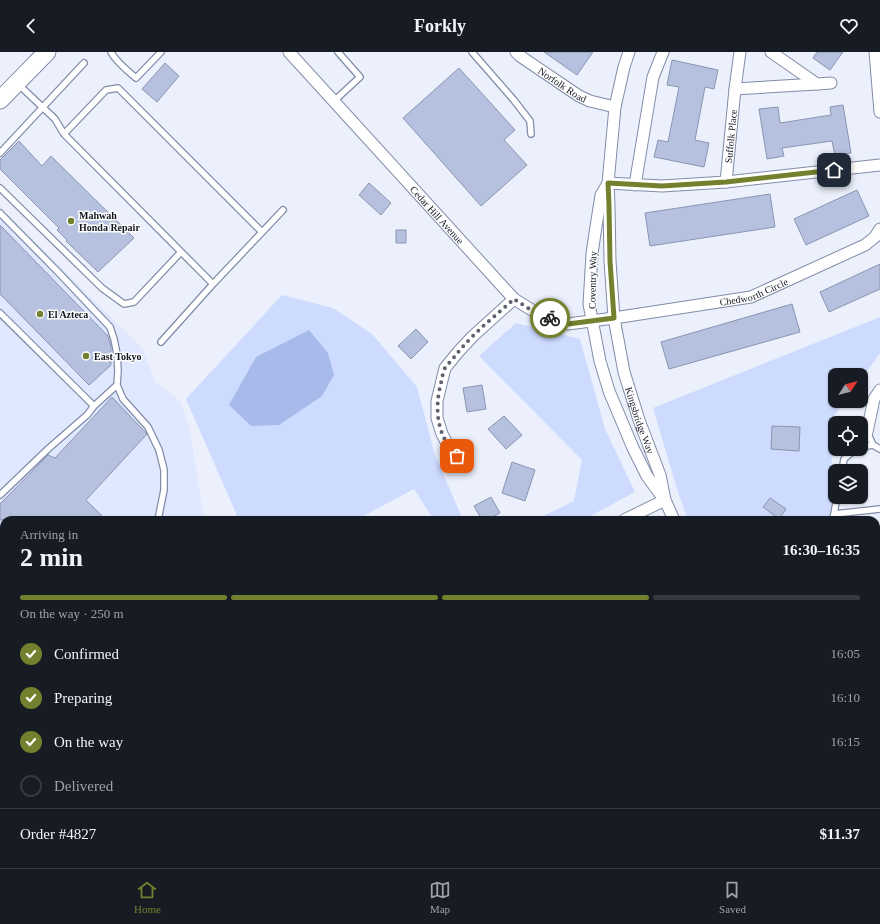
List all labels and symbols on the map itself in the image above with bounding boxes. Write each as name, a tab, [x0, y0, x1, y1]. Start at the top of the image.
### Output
street label: Norfolk Road	[536, 65, 588, 105]
street label: Suffolk Place	[723, 108, 739, 164]
pin	[817, 153, 851, 187]
street label: Cedar Hill Avenue	[408, 184, 466, 247]
place label: Mahwah Honda Repair	[79, 210, 140, 233]
marker: Mahwah Honda Repair	[66, 216, 76, 226]
street label: Coventry Way	[586, 251, 599, 309]
street label: Chedworth Circle	[719, 276, 790, 308]
courier	[530, 298, 570, 338]
marker: El Azteca	[35, 309, 45, 319]
place label: El Azteca	[48, 309, 88, 320]
marker: East Tokyo	[81, 351, 91, 361]
place label: East Tokyo	[94, 351, 142, 362]
north arrow	[828, 368, 868, 408]
street label: Kingsbridge Way	[623, 386, 656, 455]
pin	[440, 439, 474, 473]

